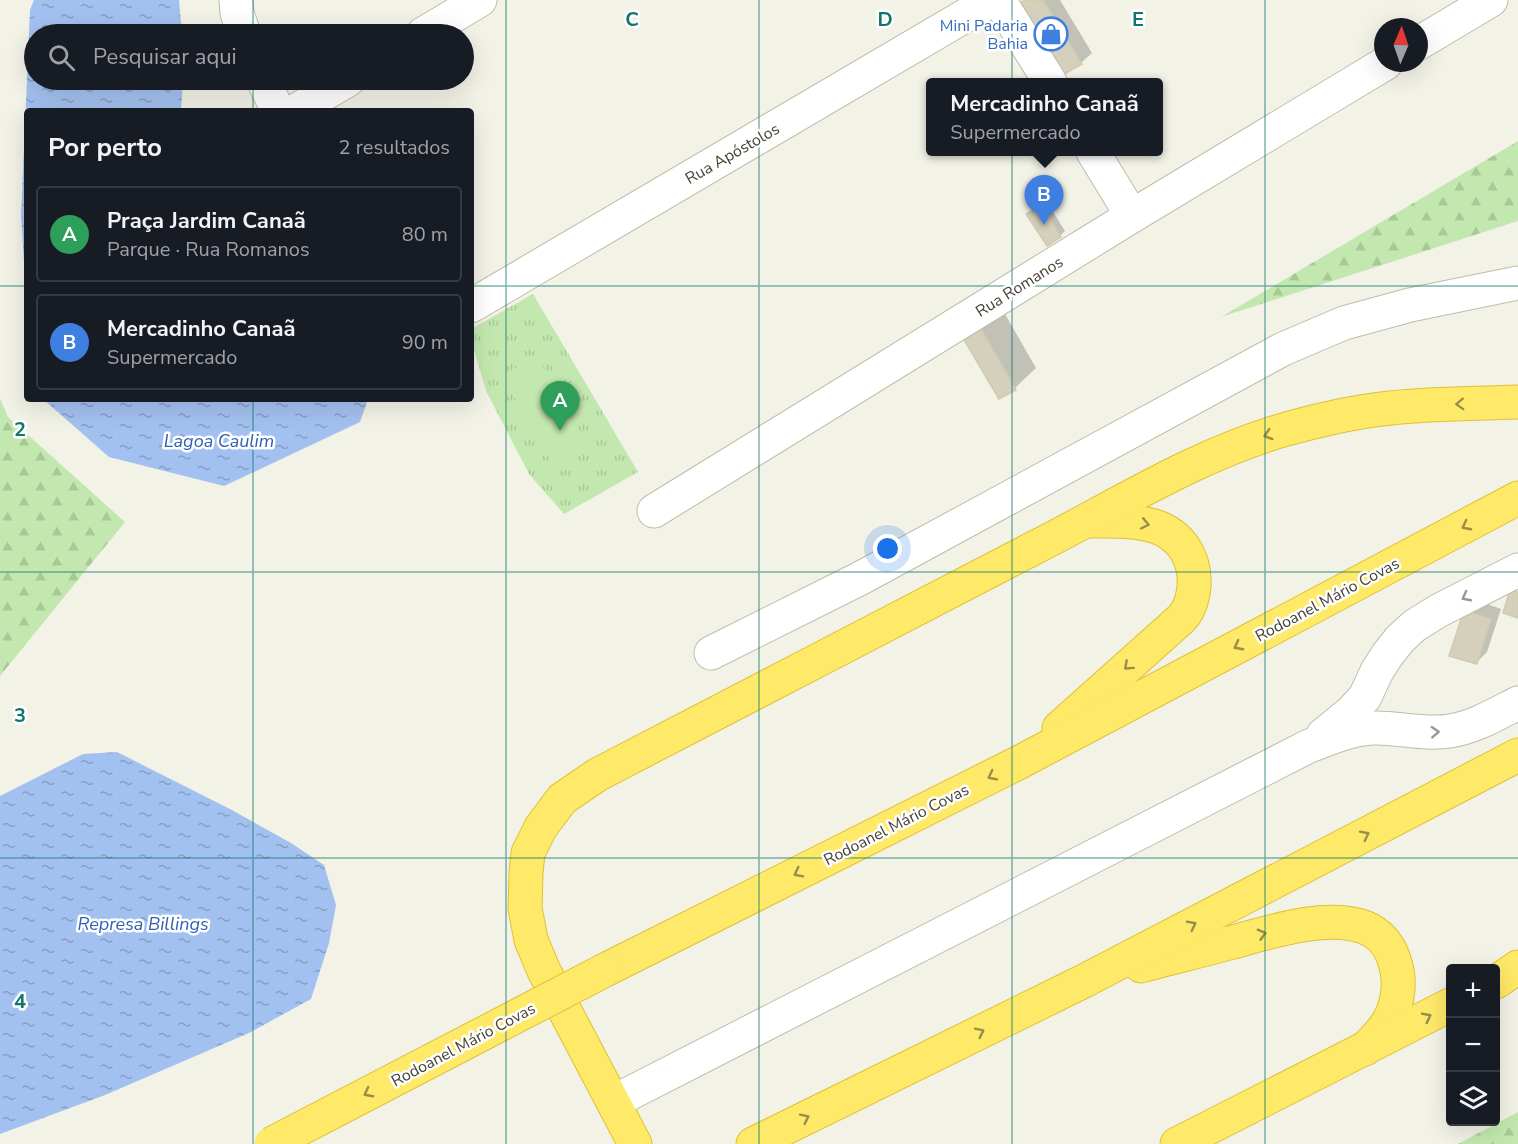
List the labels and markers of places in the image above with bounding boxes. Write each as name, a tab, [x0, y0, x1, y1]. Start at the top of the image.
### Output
place label: Mini Padaria Bahia	[940, 15, 1028, 55]
shop icon: Mini Padaria Bahia	[1033, 16, 1069, 52]
pin: B	[1024, 176, 1064, 225]
pin: A	[540, 382, 580, 431]

